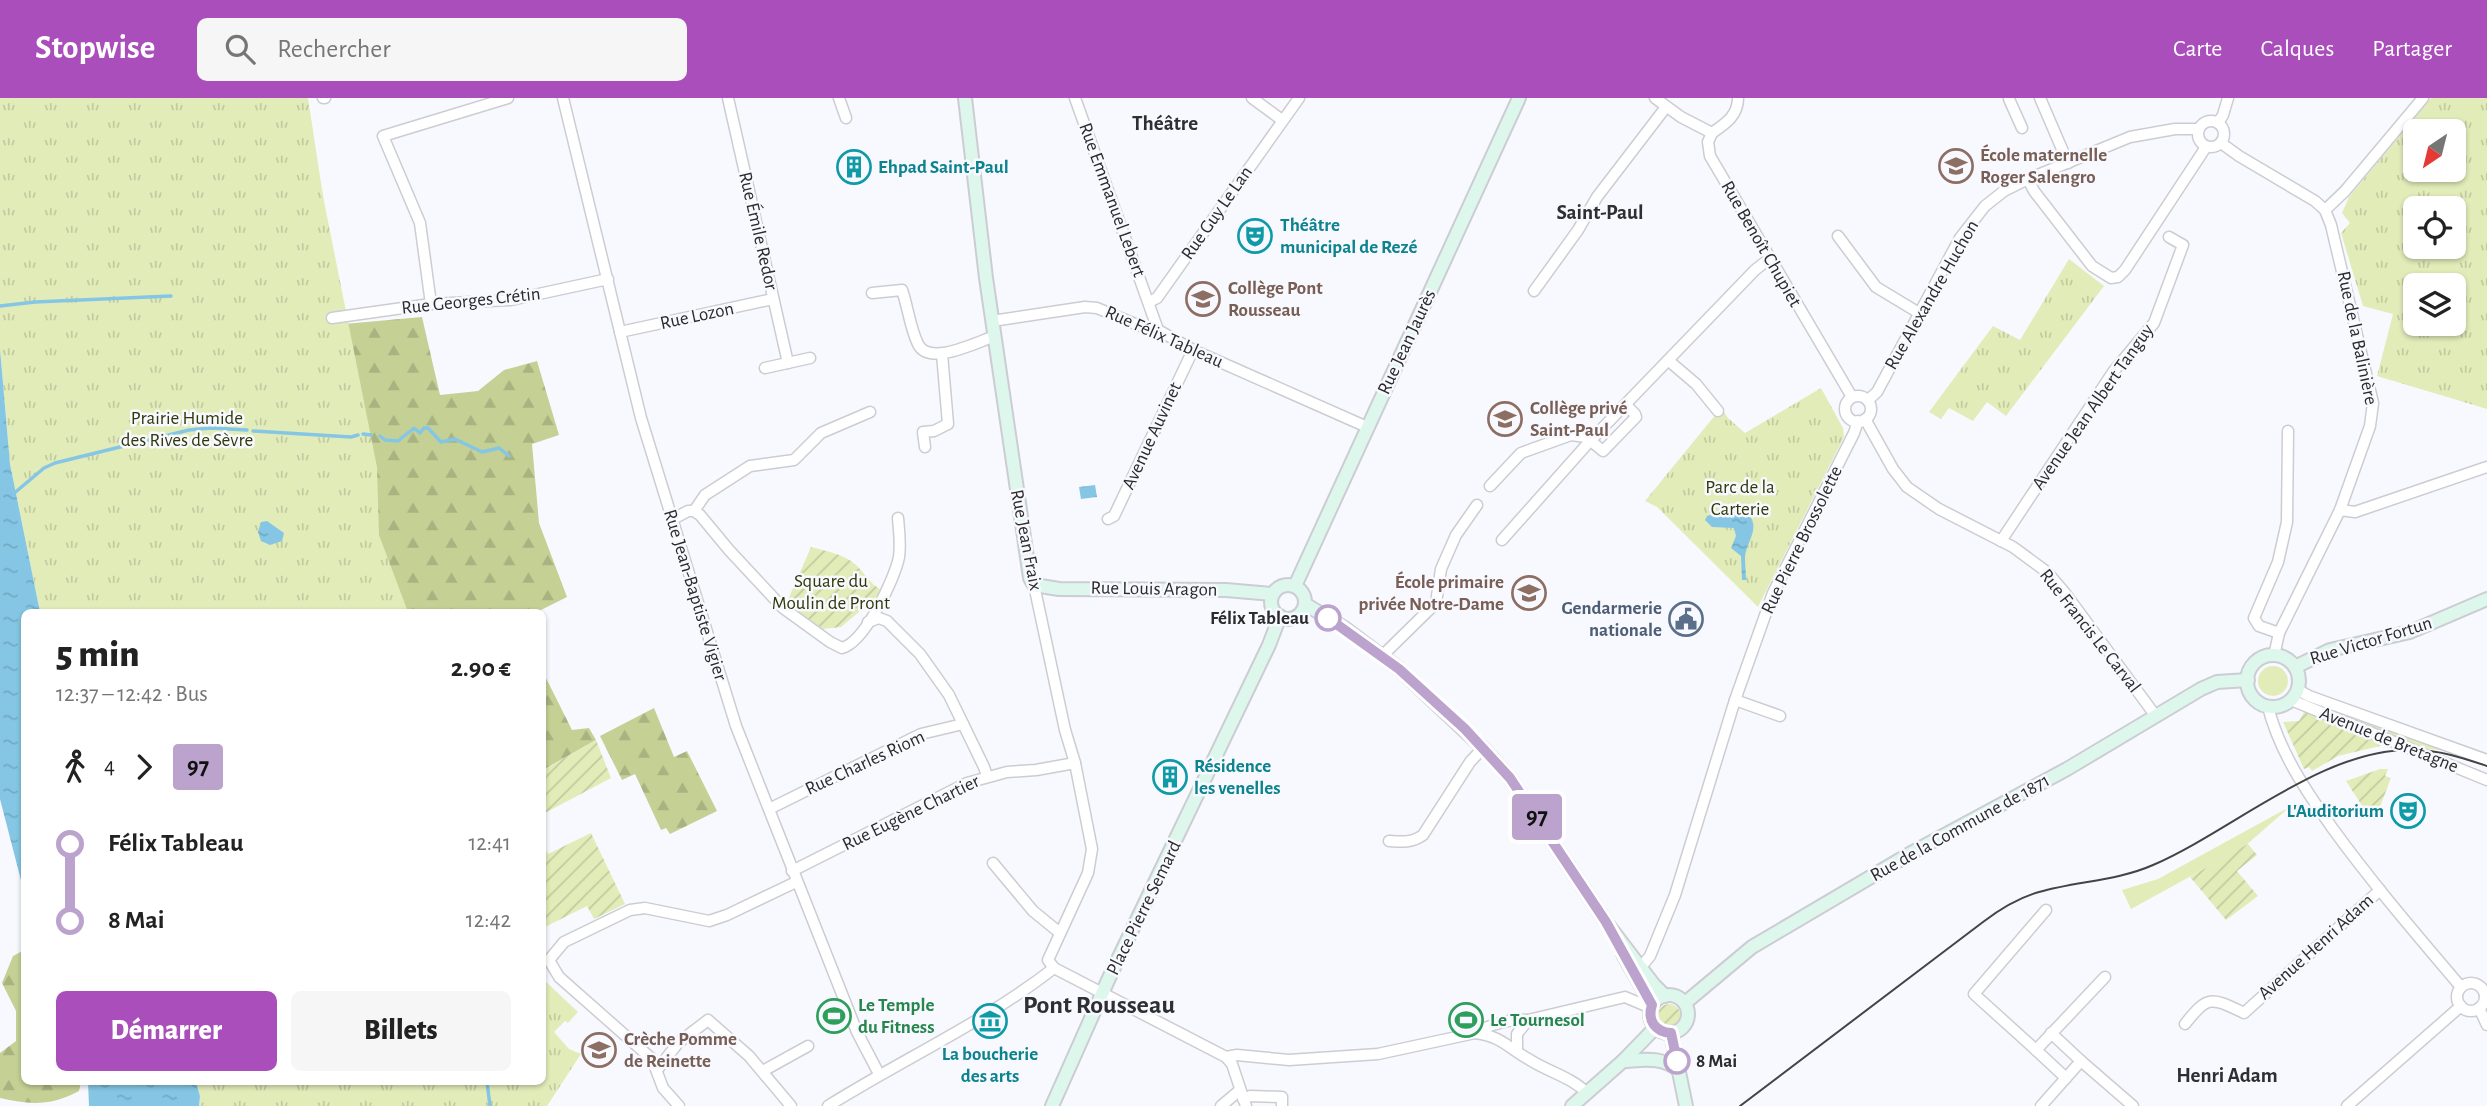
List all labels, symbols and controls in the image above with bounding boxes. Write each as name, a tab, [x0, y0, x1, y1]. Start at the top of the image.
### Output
search box	[197, 18, 687, 81]
icon: search	[221, 30, 259, 68]
text: Stopwise	[35, 32, 155, 65]
text: Rechercher	[277, 36, 391, 62]
text: Carte	[2173, 37, 2222, 61]
text: Calques	[2260, 37, 2334, 61]
text: Partager	[2372, 37, 2452, 61]
district label: Théâtre	[1132, 113, 1198, 134]
north arrow	[2403, 119, 2466, 182]
map controls	[2403, 119, 2466, 336]
street label: Rue Emmanuel Lebert	[1075, 120, 1149, 280]
place label: École maternelle Roger Salengro	[1980, 144, 2107, 187]
school or university icon: École maternelle Roger Salengro	[1937, 147, 1975, 185]
building icon: Ehpad Saint-Paul	[835, 148, 873, 186]
place label: Ehpad Saint-Paul	[878, 158, 1009, 177]
street label: Rue Guy Le Lan	[1178, 163, 1256, 263]
street label: Rue Émile Redor	[735, 170, 783, 292]
street label: Rue Benoît Chupiet	[1717, 178, 1805, 310]
button: locate	[2403, 196, 2466, 259]
district label: Saint-Paul	[1556, 202, 1644, 223]
place label: Théâtre municipal de Rezé	[1280, 216, 1417, 257]
theatre icon: Théâtre municipal de Rezé	[1236, 217, 1274, 255]
street label: Rue Alexandre Huchon	[1882, 217, 1982, 373]
street label: Rue de la Balinière	[2334, 269, 2380, 407]
button: layers	[2403, 273, 2466, 336]
place label: Collège Pont Rousseau	[1228, 279, 1323, 320]
school or university icon: Collège Pont Rousseau	[1184, 280, 1222, 318]
street label: Rue Georges Crétin	[400, 284, 542, 318]
street label: Rue Jean Jaurès	[1374, 287, 1440, 397]
street label: Rue Lozon	[658, 299, 736, 333]
street label: Rue Félix Tableau	[1102, 302, 1226, 372]
street label: Avenue Jean Albert Tanguy	[2029, 321, 2157, 493]
street label: Avenue Auvinet	[1119, 379, 1185, 493]
place label: Collège privé Saint-Paul	[1530, 399, 1627, 440]
school or university icon: Collège privé Saint-Paul	[1486, 400, 1524, 438]
park label: Prairie Humide des Rives de Sèvre	[121, 409, 253, 450]
street label: Rue Pierre Brossolette	[1758, 463, 1846, 617]
park label: Parc de la Carterie	[1705, 478, 1775, 519]
street label: Rue Jean Fraix	[1007, 488, 1045, 592]
street label: Rue Jean-Baptiste Vigier	[660, 507, 730, 683]
street label: Rue Francis Le Carval	[2036, 566, 2144, 696]
place label: École primaire privée Notre-Dame	[1359, 571, 1504, 614]
park label: Square du Moulin de Pront	[772, 572, 890, 613]
school or university icon: École primaire privée Notre-Dame	[1510, 574, 1548, 612]
street label: Rue Louis Aragon	[1090, 578, 1218, 600]
place label: Gendarmerie nationale	[1561, 599, 1662, 640]
public building icon: Gendarmerie nationale	[1667, 600, 1705, 638]
marker: Félix Tableau	[1315, 605, 1341, 631]
place label: Félix Tableau	[1210, 609, 1309, 628]
street label: Rue Victor Fortun	[2308, 613, 2434, 669]
text: 5 min	[56, 636, 140, 674]
text: 2.90 €	[451, 655, 511, 681]
text: 12:37 – 12:42 · Bus	[56, 683, 208, 706]
street label: Avenue de Bretagne	[2317, 704, 2461, 776]
street label: Rue Charles Riom	[802, 727, 928, 799]
icon: walk	[56, 748, 94, 786]
icon: forward	[125, 748, 163, 786]
text: 4	[104, 755, 115, 778]
text: 97	[187, 755, 209, 779]
place label: Résidence les venelles	[1194, 757, 1281, 798]
building icon: Résidence les venelles	[1151, 758, 1189, 796]
street label: Rue de la Commune de 1871	[1867, 771, 2053, 885]
street label: Rue Eugène Chartier	[839, 772, 983, 854]
theatre icon: L'Auditorium	[2389, 792, 2427, 830]
line badge: 97	[1506, 794, 1568, 840]
place label: L'Auditorium	[2286, 802, 2384, 821]
text: 97	[1526, 805, 1548, 829]
text: Félix Tableau	[108, 830, 244, 856]
text: 12:41	[468, 832, 511, 855]
street label: Place Pierre Semard	[1103, 838, 1185, 978]
street label: Avenue Henri Adam	[2255, 891, 2377, 1003]
text: 8 Mai	[108, 907, 165, 933]
text: 12:42	[466, 909, 511, 932]
button: Démarrer	[56, 991, 277, 1071]
button: Billets	[291, 991, 511, 1071]
district label: Pont Rousseau	[1023, 992, 1175, 1018]
place label: Le Temple du Fitness	[858, 996, 934, 1037]
sports icon: Le Temple du Fitness	[815, 997, 853, 1035]
sports icon: Le Tournesol	[1447, 1001, 1485, 1039]
museum icon: La boucherie des arts	[971, 1002, 1009, 1040]
place label: Le Tournesol	[1490, 1011, 1585, 1030]
place label: Crèche Pomme de Reinette	[624, 1030, 737, 1071]
school or university icon: Crèche Pomme de Reinette	[580, 1031, 618, 1069]
place label: La boucherie des arts	[942, 1045, 1038, 1086]
marker: 8 Mai	[1664, 1048, 1690, 1074]
place label: 8 Mai	[1696, 1052, 1737, 1071]
district label: Henri Adam	[2176, 1065, 2278, 1086]

